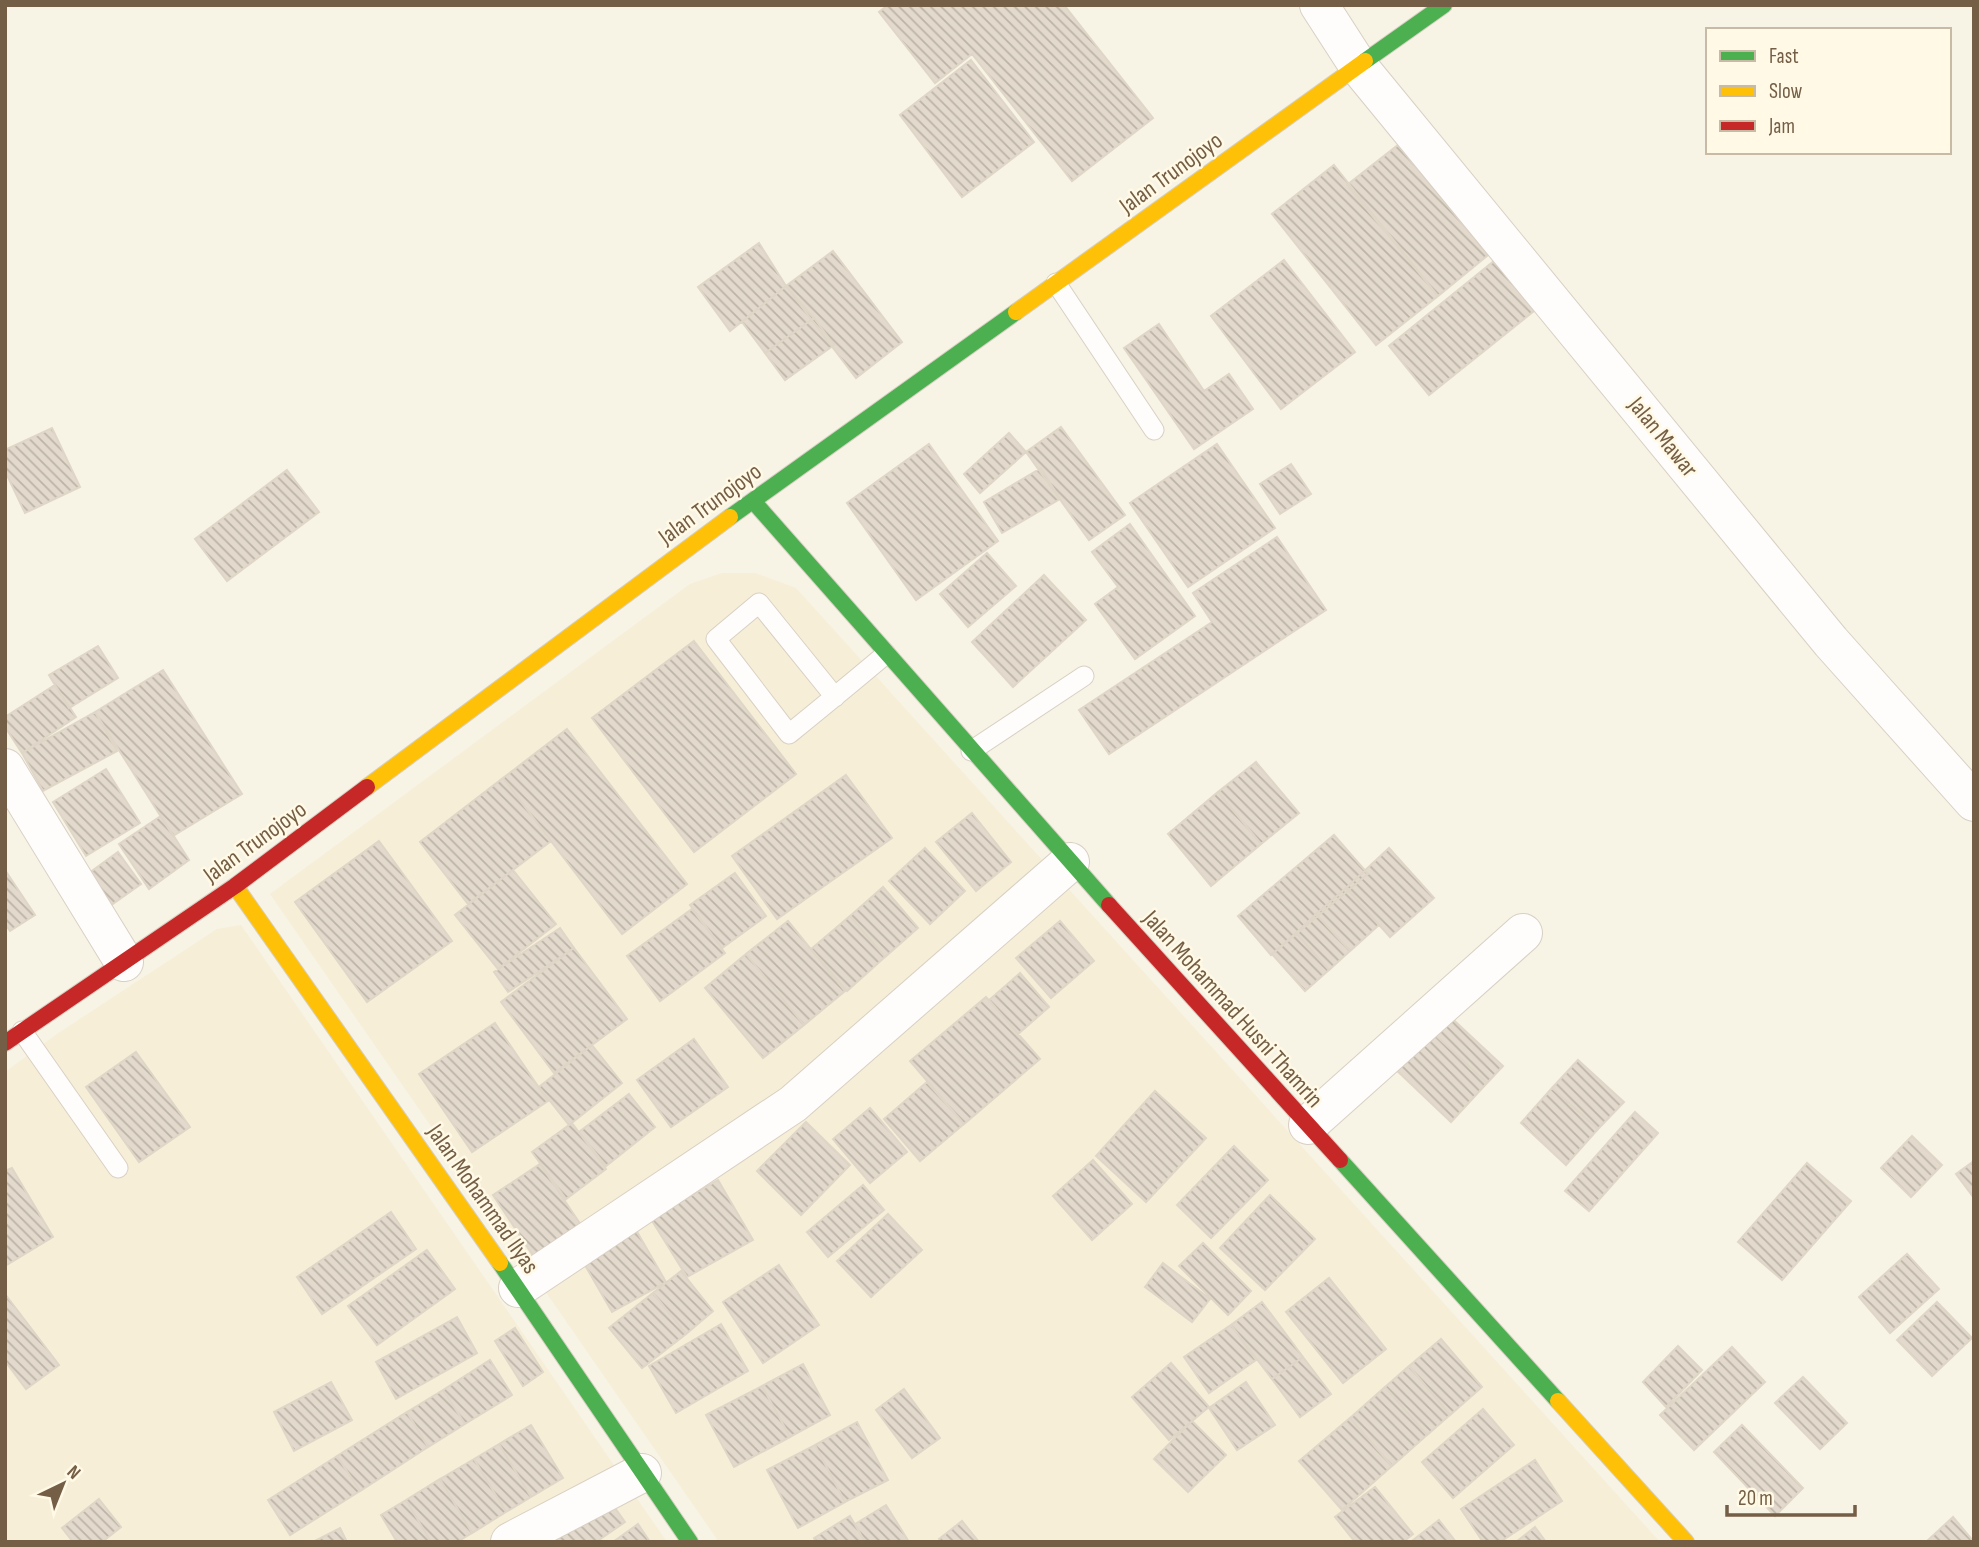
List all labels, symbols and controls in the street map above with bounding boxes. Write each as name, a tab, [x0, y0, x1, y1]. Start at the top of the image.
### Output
legend	[1706, 28, 1951, 154]
text: Fast	[1769, 44, 1799, 69]
text: Slow	[1769, 79, 1803, 104]
text: Jam	[1768, 114, 1795, 139]
street label: Jalan Trunojoyo	[1113, 126, 1228, 221]
street label: Jalan Mawar	[1621, 390, 1704, 483]
street label: Jalan Trunojoyo	[652, 457, 767, 552]
street label: Jalan Trunojoyo	[197, 795, 312, 890]
street label: Jalan Mohammad Husni Thamrin	[1136, 904, 1329, 1113]
street label: Jalan Mohammad Ilyas	[420, 1118, 545, 1279]
north arrow	[28, 1449, 98, 1519]
text: N	[62, 1461, 85, 1485]
scale bar	[1727, 1474, 1855, 1518]
text: 20 m	[1738, 1486, 1773, 1511]

